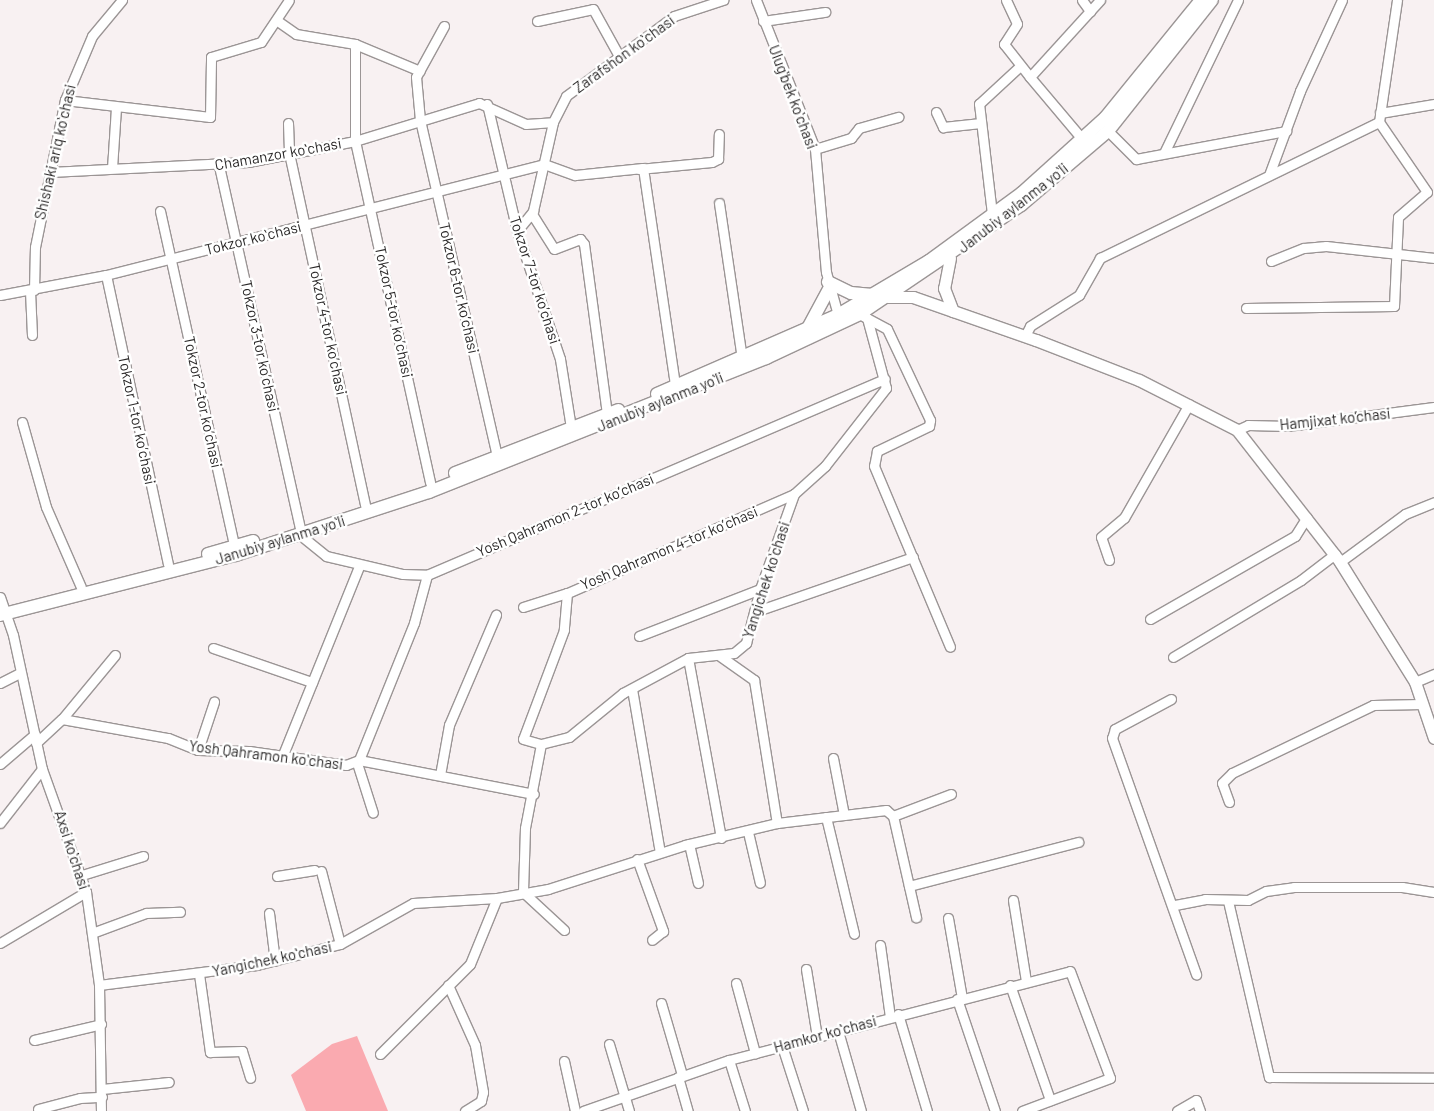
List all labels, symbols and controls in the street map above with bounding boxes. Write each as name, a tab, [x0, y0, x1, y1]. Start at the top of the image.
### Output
street label: Zarafshon koʻchasi	[570, 11, 678, 97]
street label: Ulugʻbek koʻchasi	[765, 42, 821, 152]
street label: Shishaki ariq koʻchasi	[31, 83, 79, 221]
street label: Chamanzor koʻchasi	[213, 134, 343, 174]
street label: Janubiy aylanma yoʻli	[954, 159, 1072, 257]
street label: Tokzor 7-tor koʼchasi	[506, 214, 564, 346]
street label: Tokzor koʻchasi	[203, 217, 303, 259]
street label: Tokzor 6-tor koʼchasi	[435, 221, 483, 355]
street label: Tokzor 5-tor koʼchasi	[371, 245, 417, 379]
street label: Tokzor 4-tor koʼchasi	[305, 261, 351, 397]
street label: Tokzor 3-tor koʼchasi	[237, 279, 283, 413]
street label: Tokzor 2-tor koʼchasi	[180, 334, 226, 470]
street label: Tokzor 1-tor koʼchasi	[115, 354, 159, 486]
street label: Janubiy aylanma yoʻli	[594, 368, 726, 436]
street label: Hamjixat ko’chasi	[1279, 404, 1391, 434]
street label: Yosh Qahramon 2-tor koʼchasi	[474, 469, 656, 561]
street label: Yosh Qahramon 4-tor koʼchasi	[578, 502, 760, 594]
street label: Janubiy aylanma yoʻli	[213, 512, 347, 568]
street label: Yangichek koʻchasi	[739, 519, 793, 641]
street label: Yosh Qahramon koʻchasi	[188, 737, 344, 773]
street label: Axsi koʻchasi	[51, 808, 93, 892]
street label: Yangichek koʻchasi	[211, 938, 333, 980]
street label: Hamkor koʻchasi	[772, 1012, 878, 1056]

